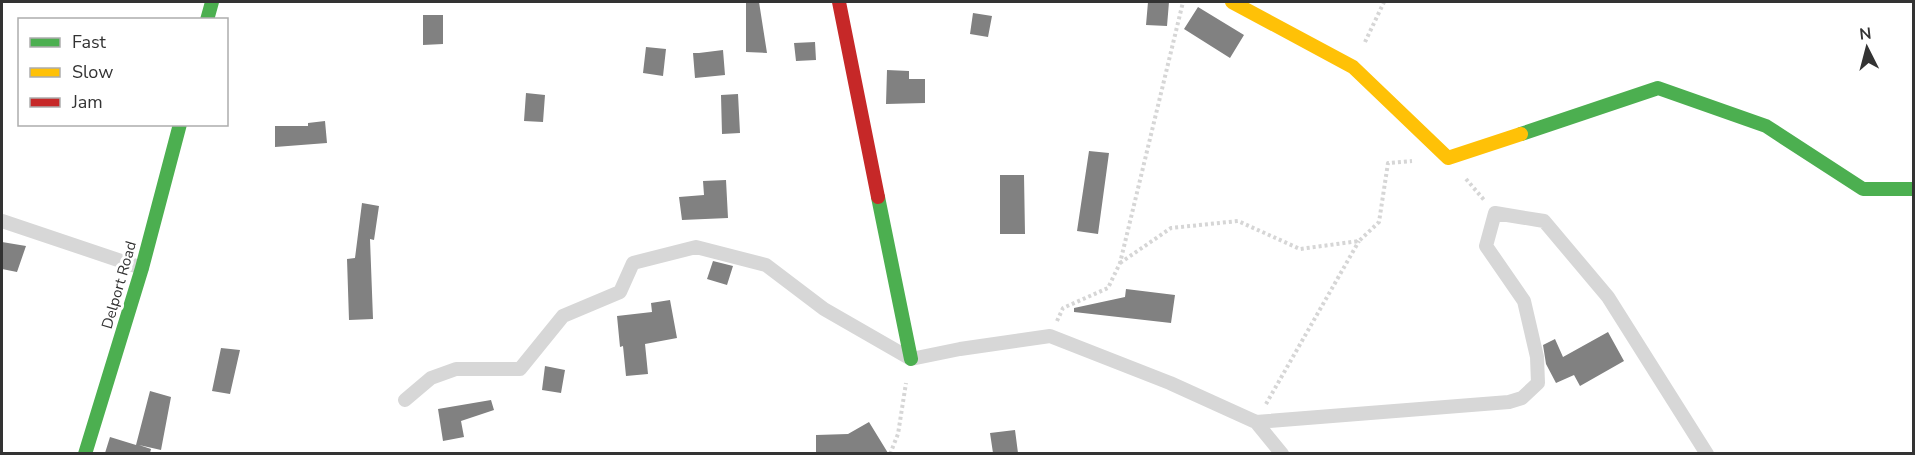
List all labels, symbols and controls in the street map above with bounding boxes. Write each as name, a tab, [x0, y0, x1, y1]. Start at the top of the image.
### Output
legend	[18, 18, 228, 126]
north arrow	[1837, 18, 1897, 78]
text: N	[1858, 23, 1873, 46]
text: Fast	[72, 30, 107, 54]
text: Slow	[72, 60, 113, 84]
text: Jam	[71, 90, 103, 114]
street label: Delport Road	[97, 239, 141, 331]

